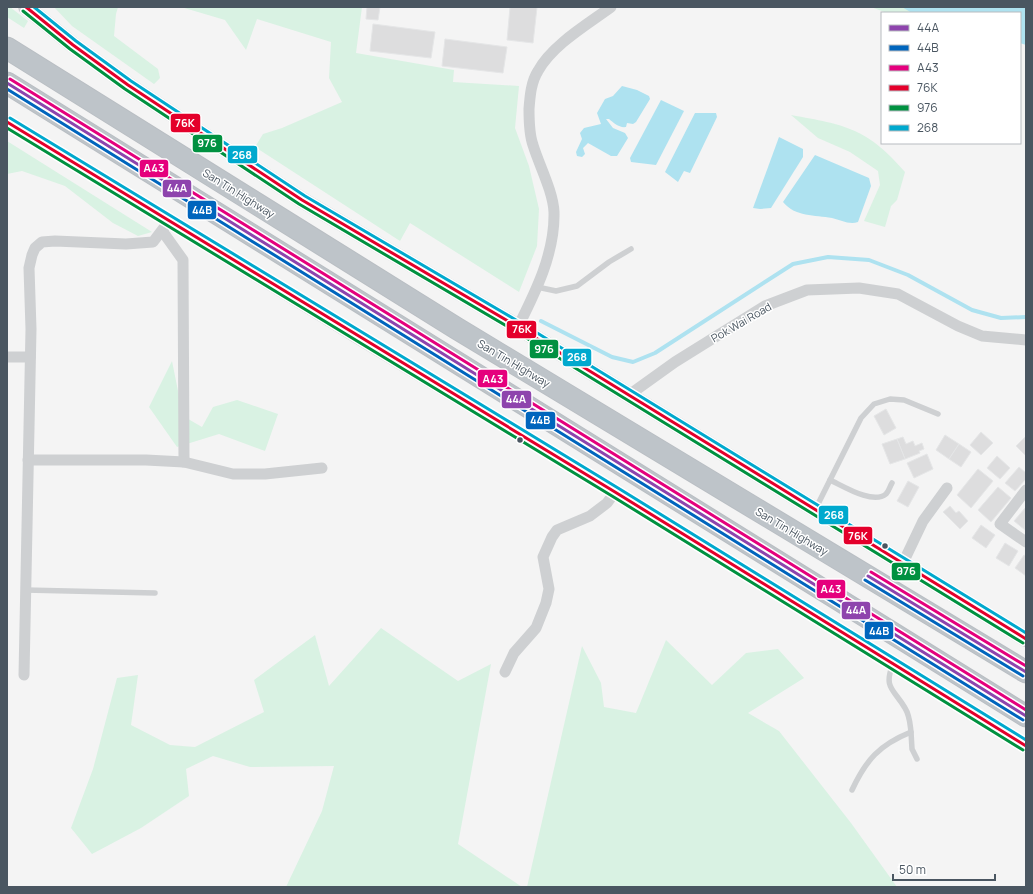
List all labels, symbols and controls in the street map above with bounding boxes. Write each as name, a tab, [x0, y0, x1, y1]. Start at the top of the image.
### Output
legend	[881, 12, 1021, 144]
text: 44A	[917, 19, 939, 36]
text: 44B	[917, 39, 939, 56]
text: A43	[917, 59, 939, 76]
text: 76K	[917, 79, 938, 96]
text: 976	[917, 99, 938, 116]
line badge: 76K	[170, 113, 201, 133]
text: 76K	[175, 115, 196, 130]
text: 268	[917, 119, 938, 136]
line badge: 976	[192, 134, 223, 153]
text: 976	[197, 135, 217, 150]
line badge: 268	[227, 145, 258, 164]
text: 268	[232, 147, 252, 162]
line badge: A43	[139, 159, 169, 178]
text: A43	[144, 160, 164, 175]
street label: San Tin Highway	[200, 165, 278, 221]
line badge: 44A	[162, 179, 192, 198]
text: 44A	[167, 180, 188, 195]
line badge: 44B	[187, 200, 217, 220]
text: 44B	[192, 202, 212, 217]
street label: Pok Wai Road	[708, 299, 774, 345]
line badge: 76K	[506, 320, 537, 339]
text: 76K	[512, 321, 533, 336]
street label: San Tin Highway	[475, 335, 553, 391]
line badge: 976	[529, 339, 559, 359]
text: 976	[534, 341, 554, 356]
line badge: 268	[562, 348, 592, 367]
text: 268	[567, 349, 587, 364]
line badge: A43	[477, 369, 508, 388]
text: A43	[483, 371, 503, 386]
line badge: 44A	[501, 390, 532, 409]
text: 44A	[506, 391, 527, 406]
line badge: 44B	[525, 411, 556, 430]
text: 44B	[530, 412, 550, 427]
unlabelled marker	[515, 435, 525, 445]
street label: San Tin Highway	[753, 503, 831, 559]
line badge: 268	[818, 505, 849, 525]
text: 268	[824, 507, 844, 522]
line badge: 76K	[843, 526, 873, 545]
text: 76K	[848, 528, 869, 543]
unlabelled marker	[880, 541, 890, 551]
line badge: 976	[891, 562, 921, 581]
text: 976	[896, 563, 916, 578]
line badge: A43	[816, 579, 846, 599]
text: A43	[821, 581, 841, 596]
line badge: 44A	[841, 601, 871, 620]
text: 44A	[846, 602, 867, 617]
line badge: 44B	[864, 621, 894, 640]
text: 44B	[869, 623, 889, 638]
scale bar	[893, 856, 995, 882]
text: 50 m	[899, 861, 926, 878]

